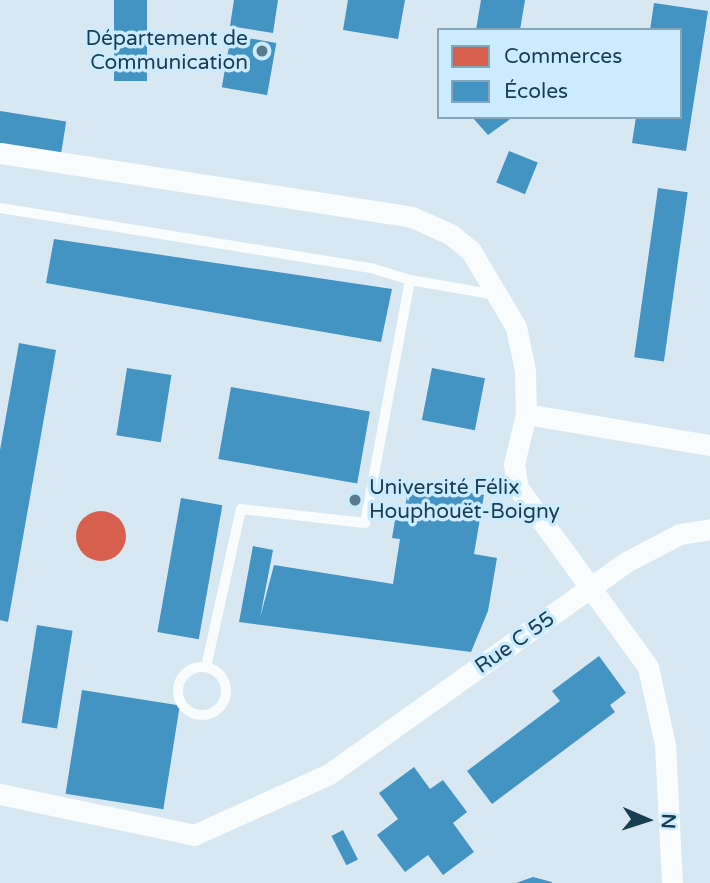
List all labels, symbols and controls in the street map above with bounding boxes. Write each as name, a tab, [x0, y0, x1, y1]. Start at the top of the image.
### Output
place label: Département de Communication	[86, 26, 248, 76]
legend	[437, 28, 682, 119]
marker: Département de Communication	[254, 43, 270, 59]
text: Commerces	[504, 44, 622, 69]
text: Écoles	[504, 79, 568, 104]
place label: Université Félix Houphouët-Boigny	[369, 475, 560, 525]
marker: Université Félix Houphouët-Boigny	[347, 492, 363, 508]
street label: Rue C 55	[470, 606, 560, 680]
north arrow	[612, 785, 682, 855]
text: N	[657, 813, 679, 829]

